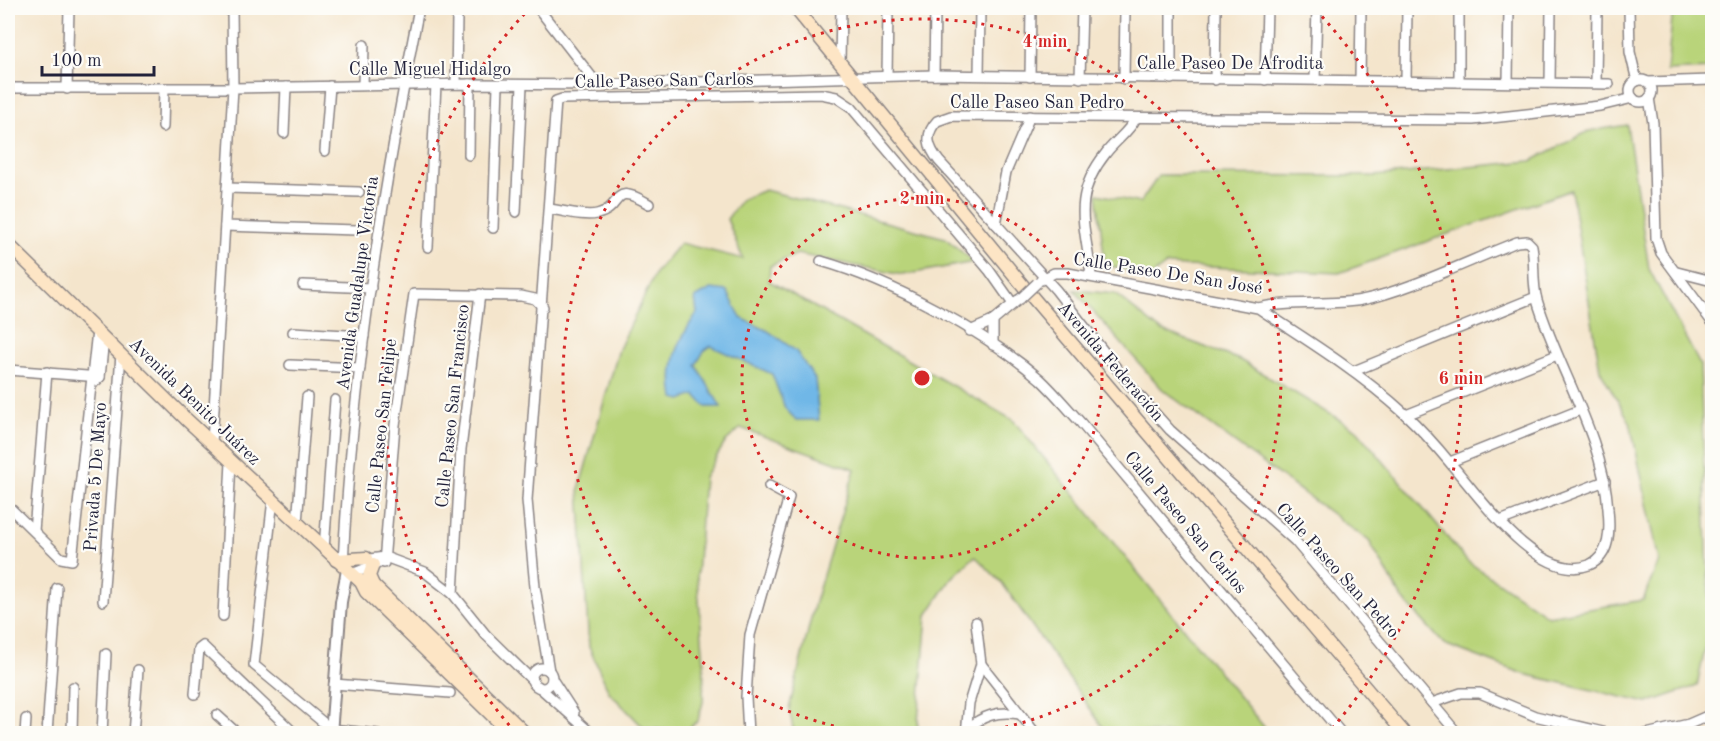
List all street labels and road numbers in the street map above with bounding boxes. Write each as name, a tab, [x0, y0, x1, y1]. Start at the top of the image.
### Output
street label: Calle Paseo De Afrodita	[1136, 55, 1324, 73]
street label: Calle Miguel Hidalgo	[349, 61, 511, 79]
street label: Calle Paseo San Carlos	[574, 70, 754, 92]
street label: Calle Paseo San Pedro	[950, 94, 1124, 112]
street label: Avenida Guadalupe Victoria	[334, 175, 382, 392]
street label: Calle Paseo De San José	[1072, 250, 1264, 298]
street label: Avenida Federación	[1054, 298, 1167, 425]
street label: Calle Paseo San Francisco	[433, 303, 473, 509]
street label: Avenida Benito Juárez	[125, 335, 263, 469]
street label: Calle Paseo San Felipe	[364, 338, 400, 514]
street label: Privada 5 De Mayo	[82, 402, 110, 552]
street label: Calle Paseo San Carlos	[1121, 448, 1250, 597]
street label: Calle Paseo San Pedro	[1272, 500, 1402, 642]

